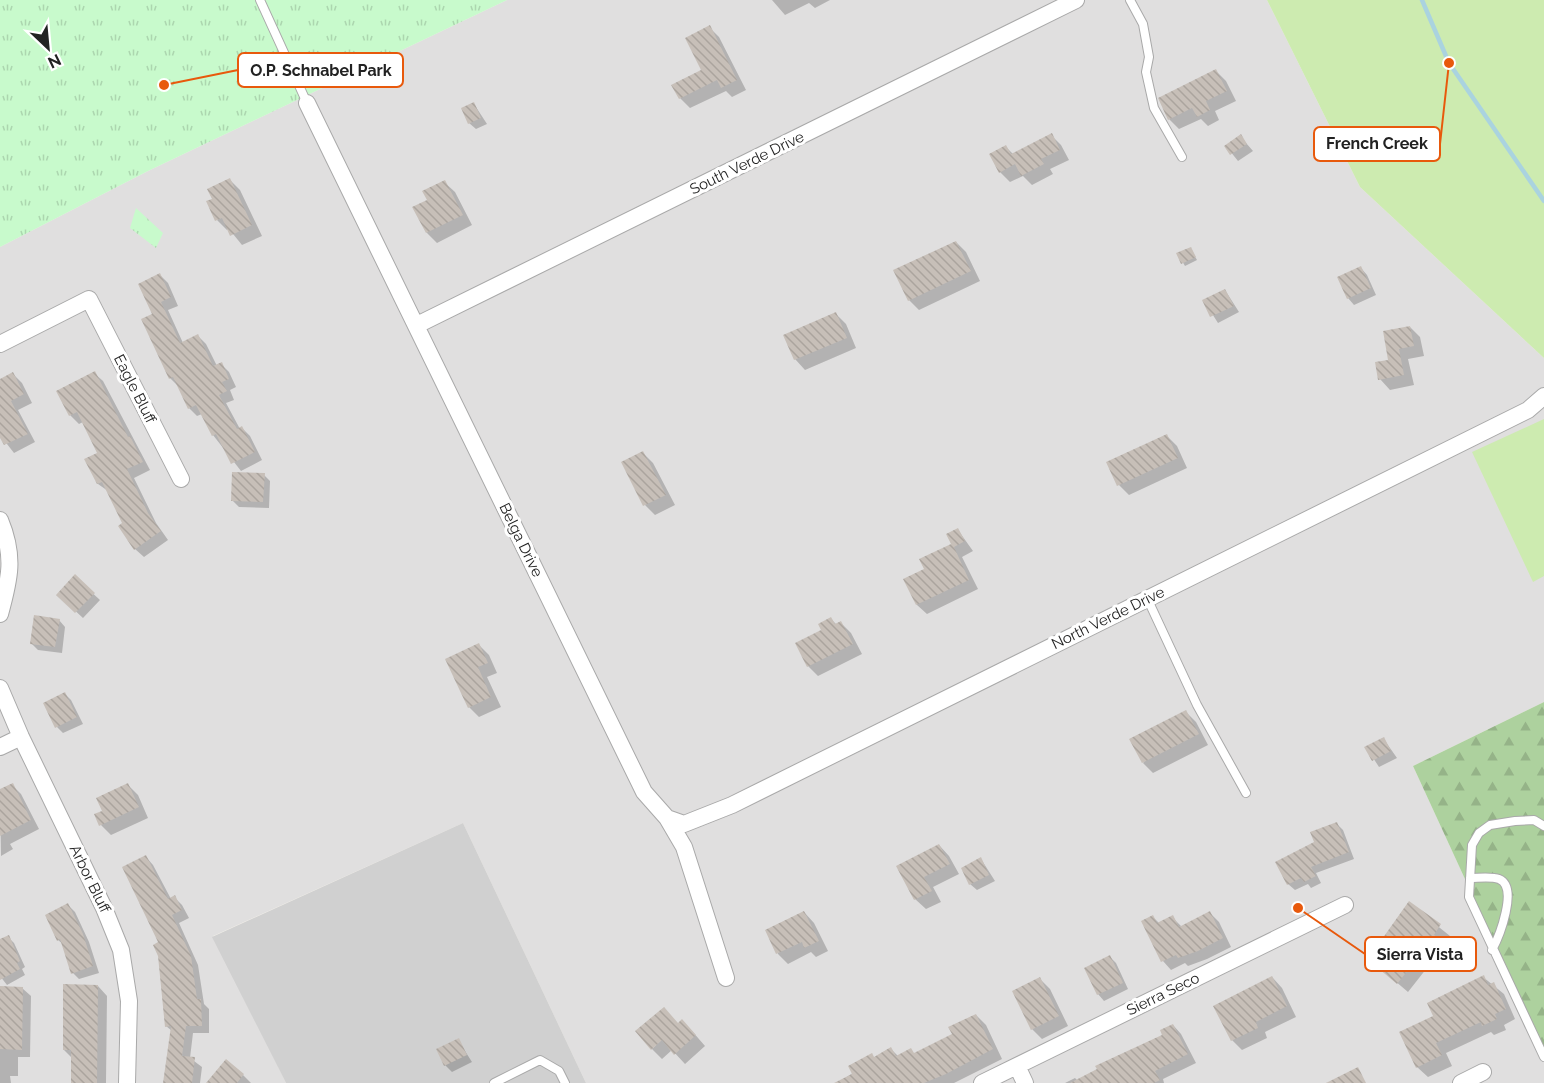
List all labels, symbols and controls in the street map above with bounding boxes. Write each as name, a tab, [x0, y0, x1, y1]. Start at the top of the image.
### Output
north arrow	[18, 18, 78, 78]
text: N	[45, 50, 64, 72]
callout: O.P. Schnabel Park	[238, 53, 403, 87]
text: O.P. Schnabel Park	[250, 61, 392, 80]
street label: South Verde Drive	[687, 127, 807, 198]
callout: French Creek	[1314, 127, 1440, 161]
text: French Creek	[1326, 134, 1428, 153]
street label: Eagle Bluff	[110, 352, 160, 427]
street label: Belga Drive	[495, 500, 547, 580]
street label: North Verde Drive	[1049, 583, 1168, 653]
street label: Arbor Bluff	[66, 842, 114, 916]
callout: Sierra Vista	[1365, 937, 1476, 971]
text: Sierra Vista	[1377, 945, 1463, 964]
street label: Sierra Seco	[1124, 969, 1202, 1019]

